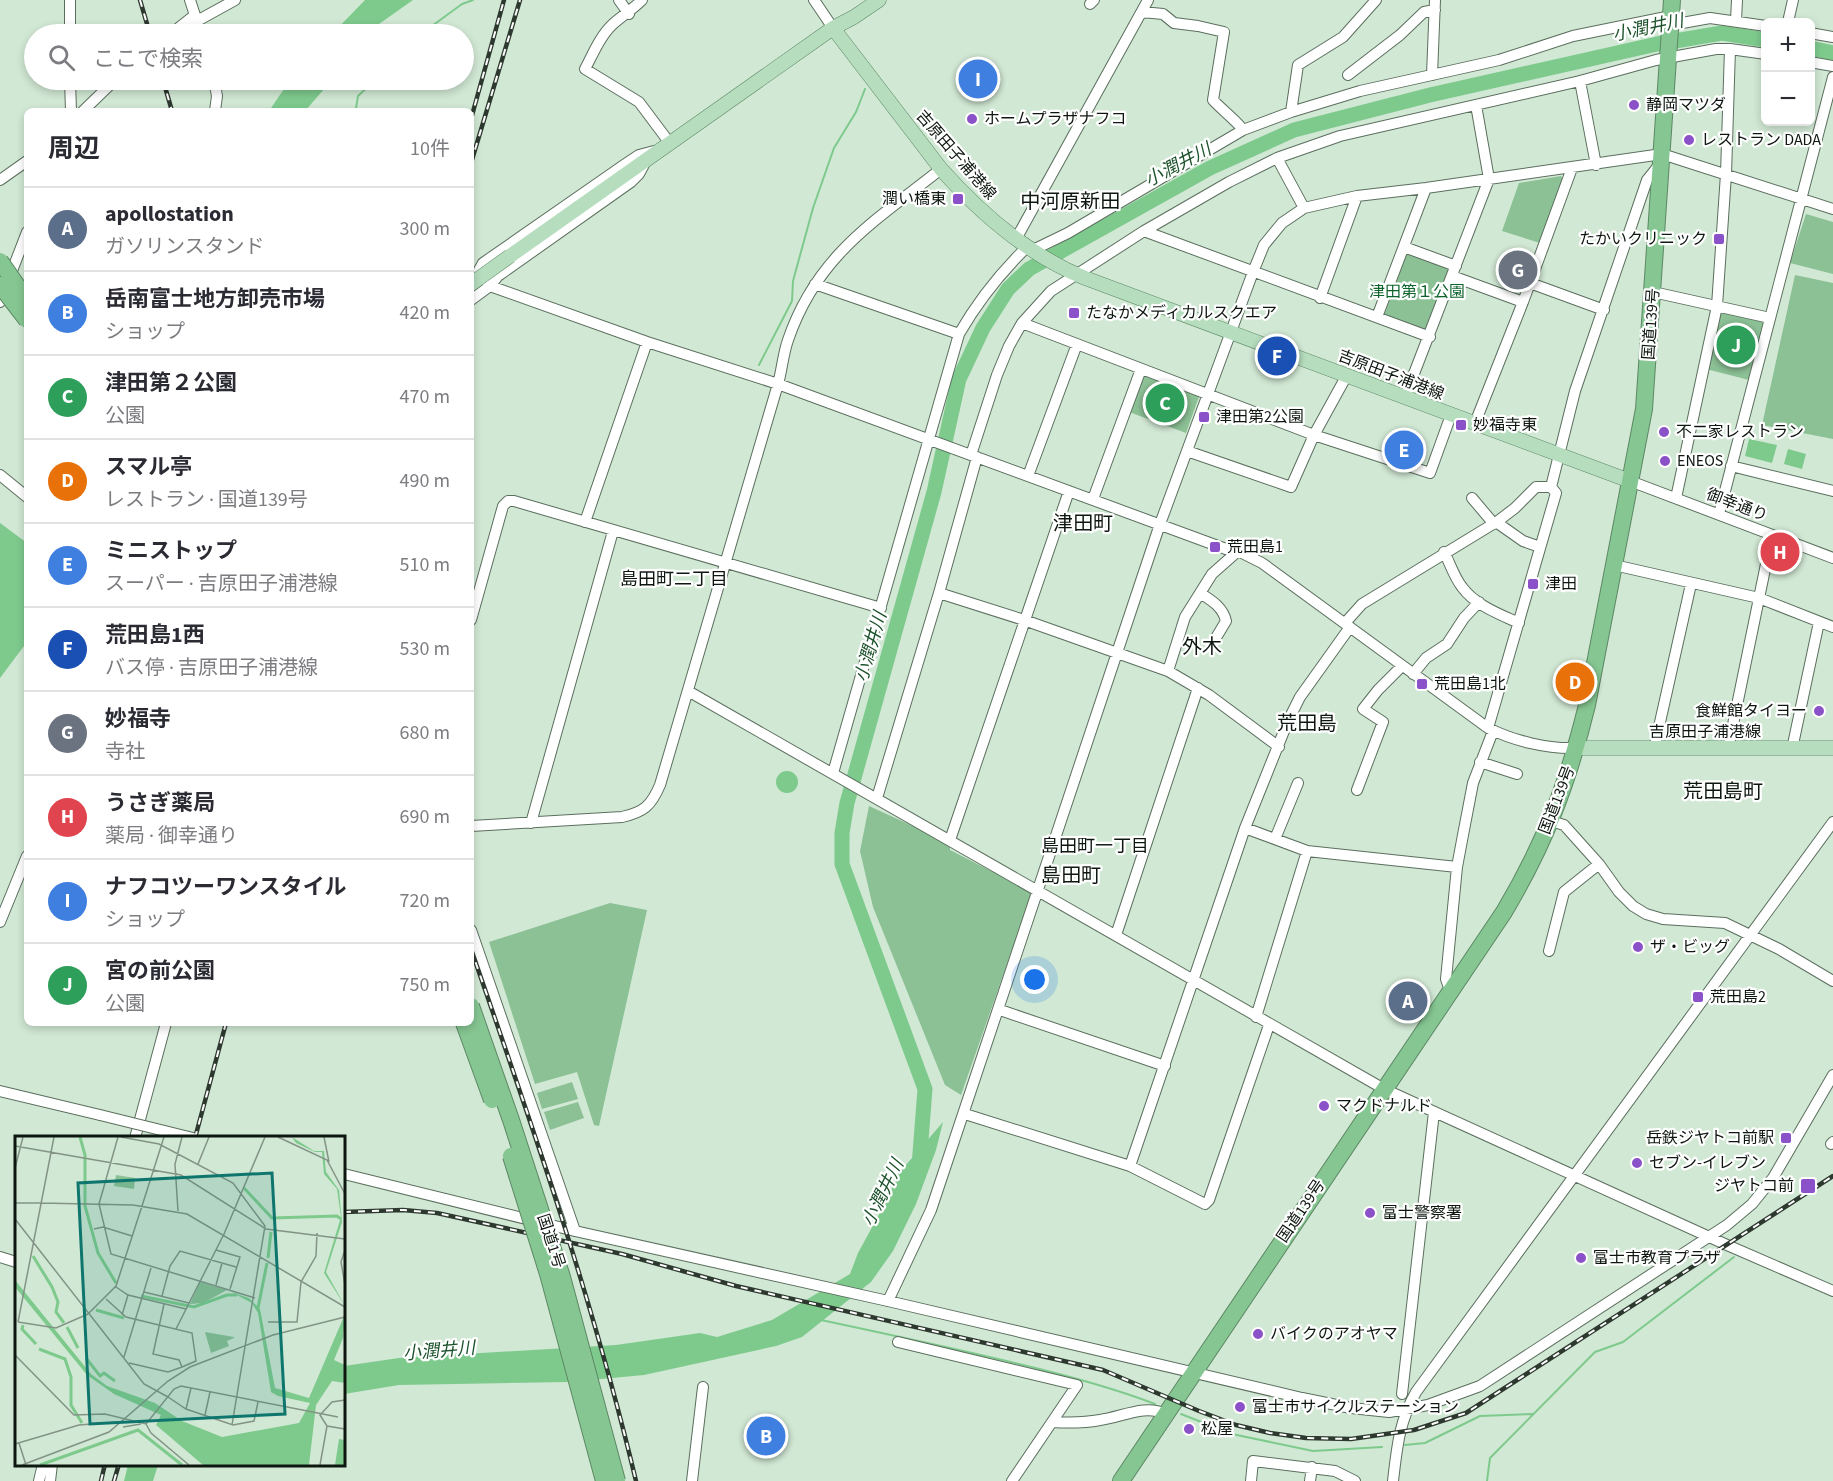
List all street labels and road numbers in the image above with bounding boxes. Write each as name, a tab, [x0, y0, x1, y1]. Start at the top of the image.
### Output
street label: 吉原田子浦港線	[911, 106, 1001, 204]
street label: 国道139号	[1638, 287, 1664, 361]
street label: 吉原田子浦港線	[1335, 345, 1447, 405]
street label: 御幸通り	[1703, 483, 1771, 527]
street label: 吉原田子浦港線	[1649, 721, 1761, 743]
street label: 国道139号	[1534, 763, 1580, 837]
street label: 国道139号	[1272, 1175, 1330, 1247]
street label: 国道1号	[532, 1211, 570, 1271]

